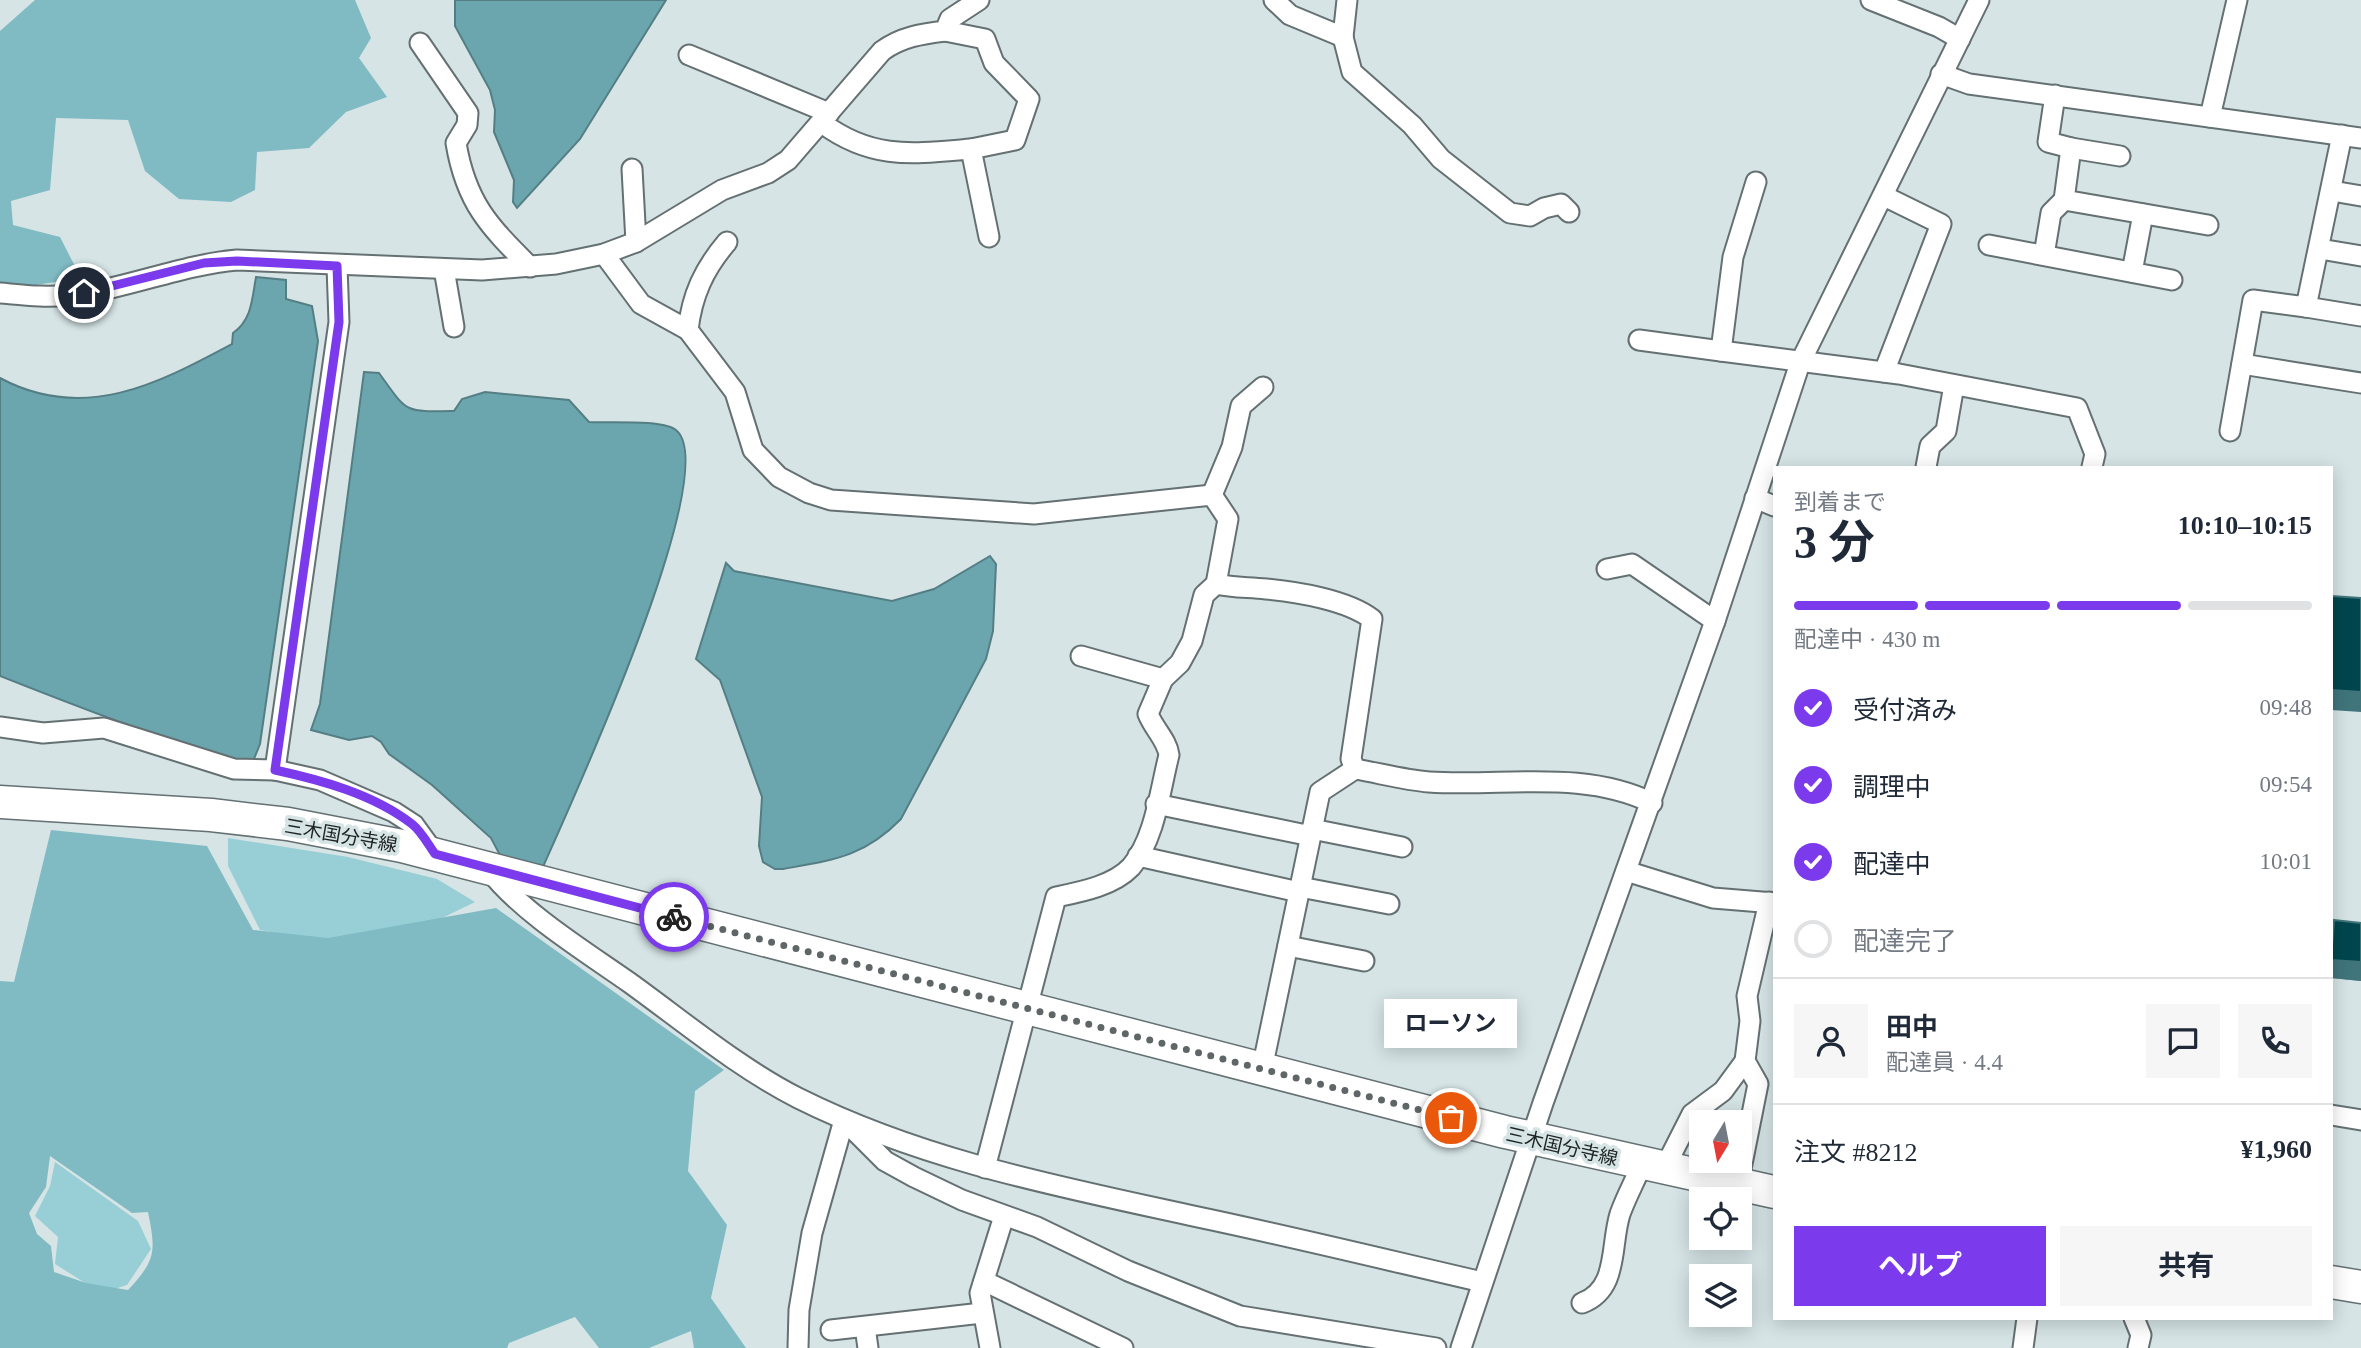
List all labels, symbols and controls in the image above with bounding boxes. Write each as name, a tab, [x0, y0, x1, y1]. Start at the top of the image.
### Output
pin	[54, 263, 114, 323]
icon: home	[65, 274, 103, 312]
text: 到着まで	[1794, 490, 1886, 515]
text: 10:10–10:15	[2178, 511, 2312, 540]
text: 3 分	[1794, 517, 1875, 568]
text: 配達中 · 430 m	[1794, 627, 1940, 652]
icon: check	[1794, 689, 1832, 727]
text: 09:48	[2260, 695, 2312, 720]
text: 受付済み	[1853, 696, 1957, 725]
icon: check	[1794, 766, 1832, 804]
text: 09:54	[2260, 772, 2312, 797]
text: 調理中	[1853, 773, 1931, 802]
street label: 三木国分寺線	[283, 815, 399, 856]
icon: check	[1794, 843, 1832, 881]
text: 10:01	[2260, 849, 2312, 874]
text: 配達中	[1853, 850, 1931, 879]
courier	[639, 882, 709, 952]
icon: bike	[655, 898, 693, 936]
text: 配達完了	[1853, 927, 1957, 956]
callout: ローソン	[1384, 999, 1518, 1048]
button: person	[1794, 1004, 1868, 1078]
button: chat	[2146, 1004, 2220, 1078]
button: phone	[2238, 1004, 2312, 1078]
text: ローソン	[1405, 1011, 1497, 1036]
text: 田中	[1886, 1013, 1938, 1042]
text: 配達員 · 4.4	[1886, 1050, 2003, 1075]
pin	[1421, 1088, 1481, 1148]
icon: bag	[1432, 1099, 1470, 1137]
north arrow	[1689, 1110, 1752, 1172]
map controls	[1689, 1110, 1752, 1327]
street label: 三木国分寺線	[1504, 1123, 1620, 1170]
text: ¥1,960	[2241, 1135, 2312, 1164]
text: 注文 #8212	[1794, 1138, 1918, 1167]
button: locate	[1689, 1187, 1752, 1250]
button: ヘルプ	[1794, 1226, 2046, 1306]
button: 共有	[2060, 1226, 2312, 1306]
button: layers	[1689, 1264, 1752, 1327]

